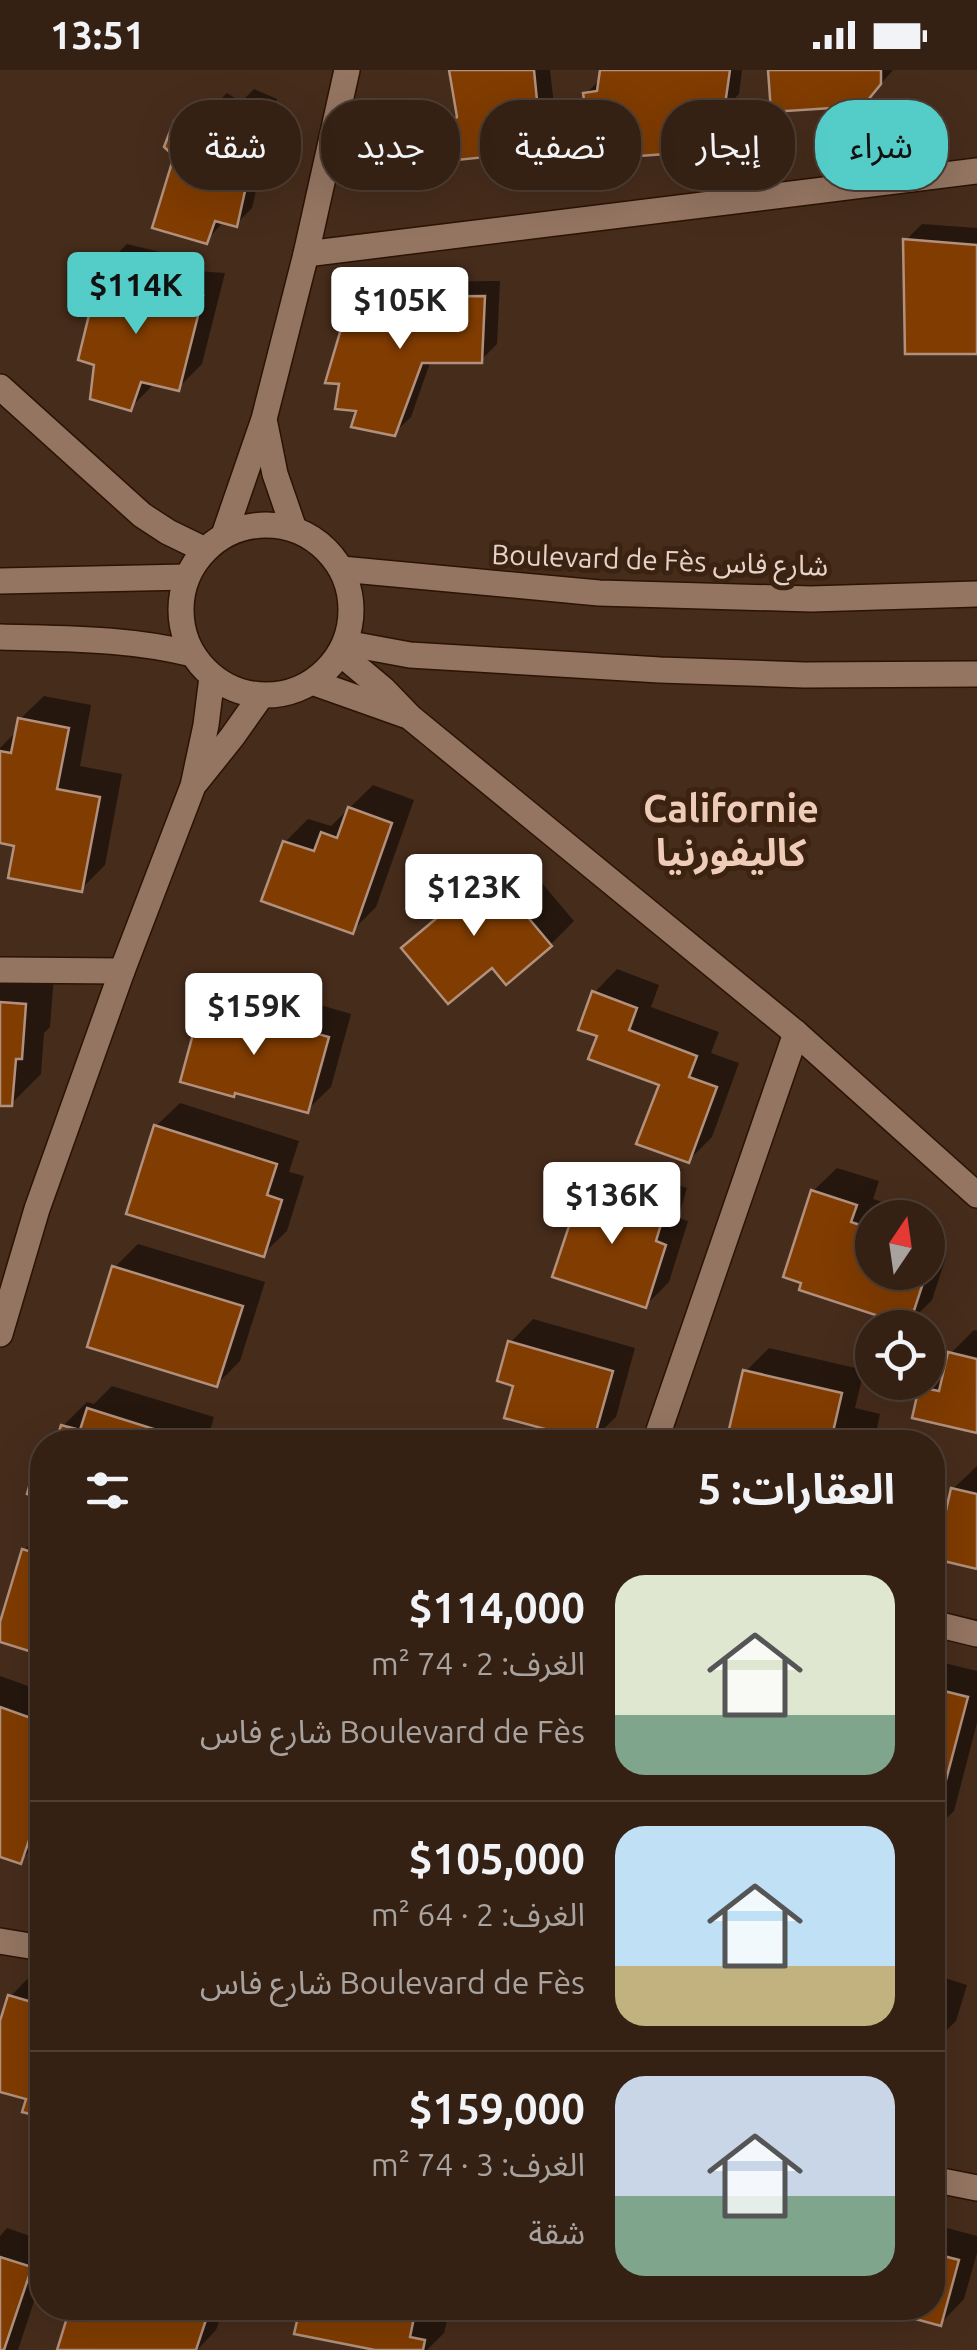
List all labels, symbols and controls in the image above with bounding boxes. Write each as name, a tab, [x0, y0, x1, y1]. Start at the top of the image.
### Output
text: 13:51	[50, 14, 145, 56]
chip: شقة	[170, 100, 301, 190]
chip: جديد	[321, 100, 460, 190]
chip: تصفية	[480, 100, 641, 190]
chip: إيجار	[661, 100, 795, 190]
chip: شراء	[815, 100, 948, 190]
pin: $114K	[66, 252, 206, 337]
text: $114K	[89, 266, 183, 302]
pin: $105K	[330, 267, 470, 352]
text: $105K	[353, 281, 447, 317]
street label: Boulevard de Fès شارع فاس	[491, 538, 829, 587]
district label: Californie كاليفورنيا	[643, 787, 819, 875]
pin: $123K	[404, 854, 544, 939]
text: $123K	[427, 868, 521, 904]
pin: $159K	[184, 973, 324, 1058]
text: $159K	[207, 987, 301, 1023]
pin: $136K	[542, 1162, 682, 1247]
text: $136K	[565, 1176, 659, 1212]
north arrow	[855, 1200, 945, 1290]
map controls	[855, 1200, 945, 1400]
button: locate	[855, 1310, 945, 1400]
icon: filters	[80, 1463, 135, 1518]
text: العقارات: 5	[698, 1465, 895, 1512]
text: $114,000	[409, 1584, 585, 1631]
icon: home	[695, 1615, 815, 1735]
text: الغرف: 2 · 74 m²	[371, 1645, 585, 1681]
text: Boulevard de Fès شارع فاس	[200, 1713, 585, 1749]
text: $105,000	[409, 1835, 585, 1882]
icon: home	[695, 1866, 815, 1986]
text: الغرف: 2 · 64 m²	[371, 1896, 585, 1932]
text: Boulevard de Fès شارع فاس	[200, 1964, 585, 2000]
text: $159,000	[409, 2085, 585, 2132]
icon: home	[695, 2116, 815, 2236]
text: الغرف: 3 · 74 m²	[371, 2146, 585, 2182]
text: شقة	[529, 2214, 585, 2250]

